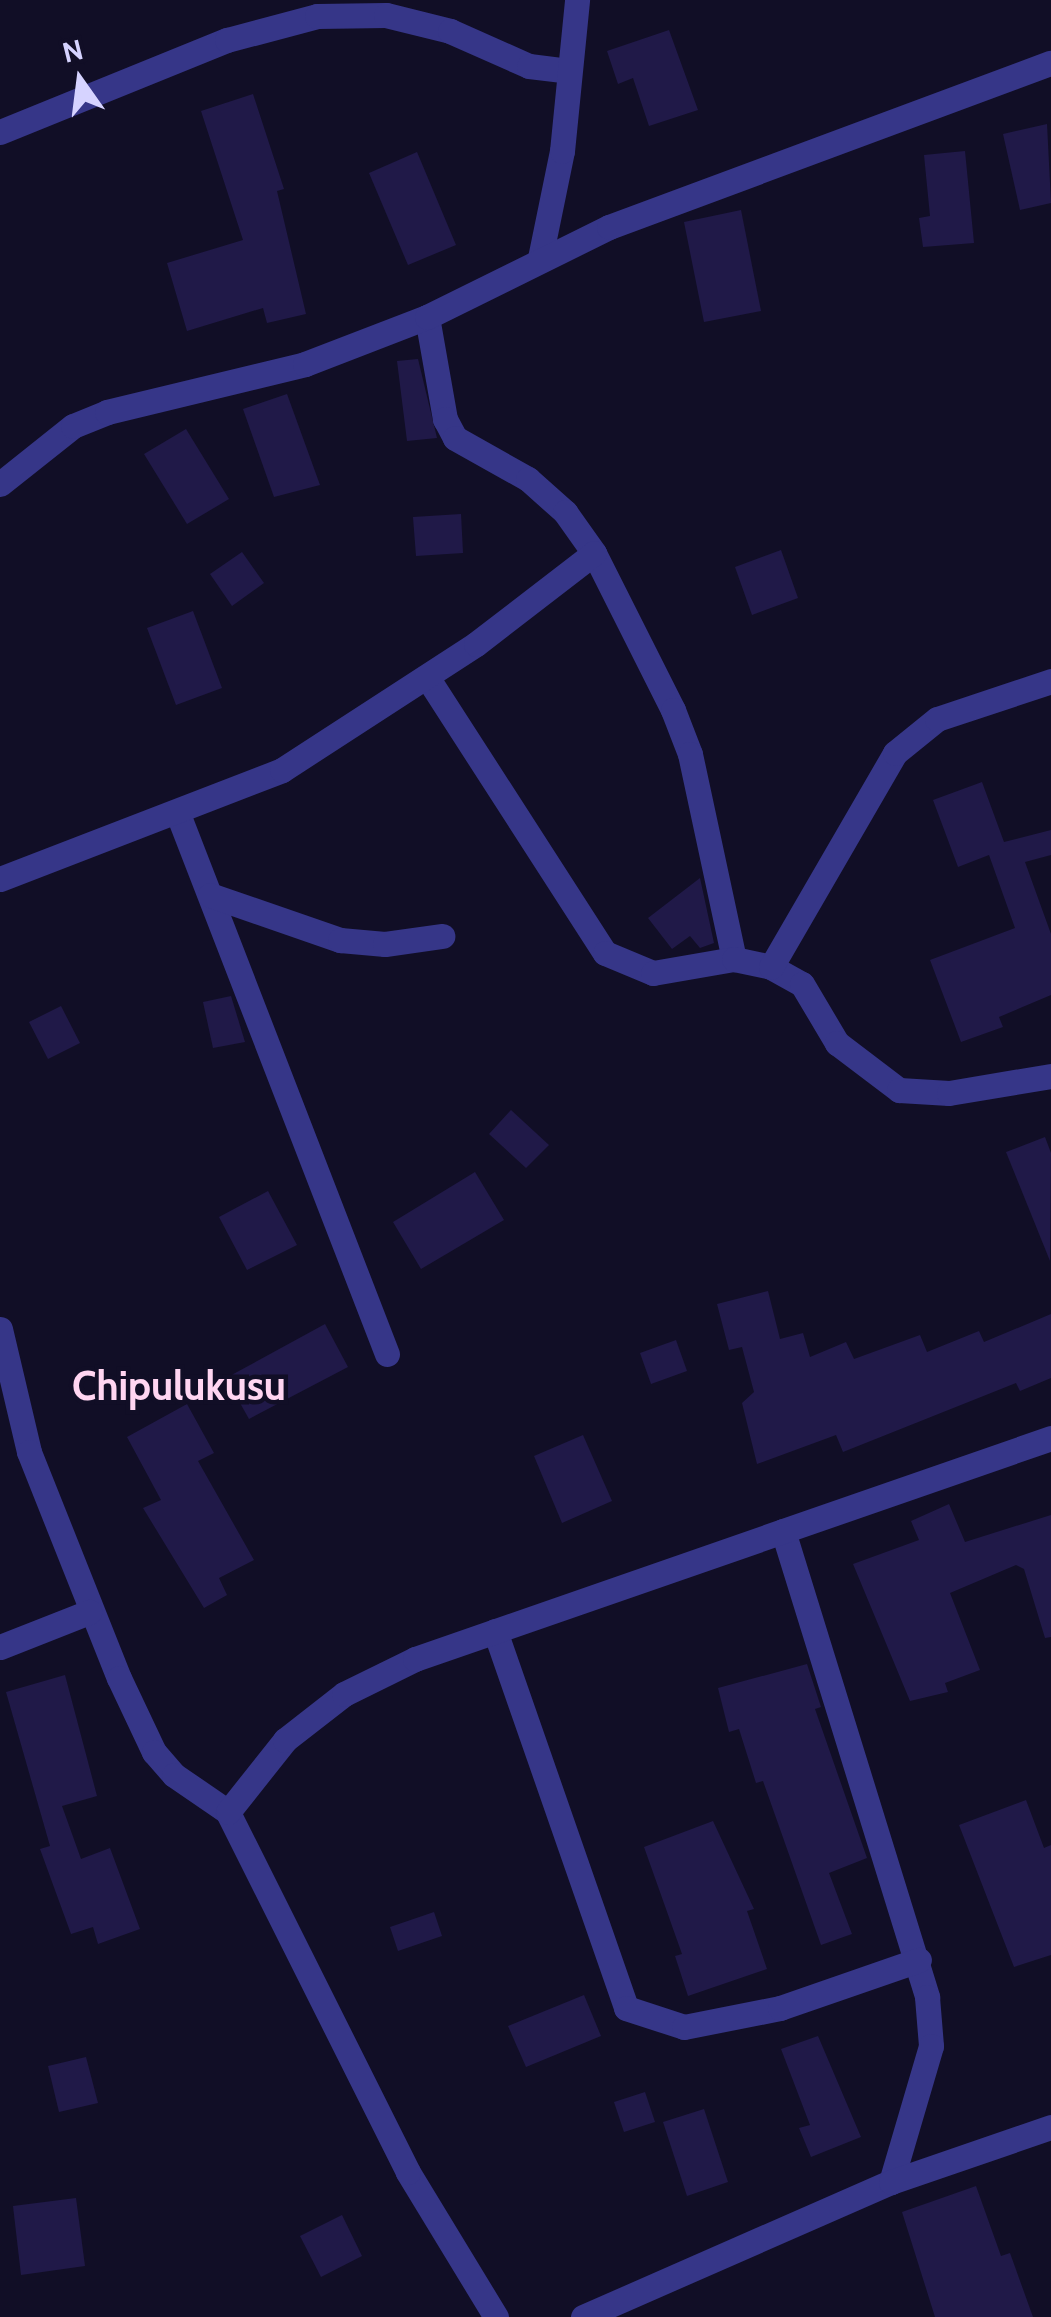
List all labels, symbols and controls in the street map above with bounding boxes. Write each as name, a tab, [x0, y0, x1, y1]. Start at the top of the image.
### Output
north arrow	[30, 30, 130, 130]
text: N	[59, 32, 86, 70]
district label: Chipulukusu	[72, 1362, 286, 1410]

